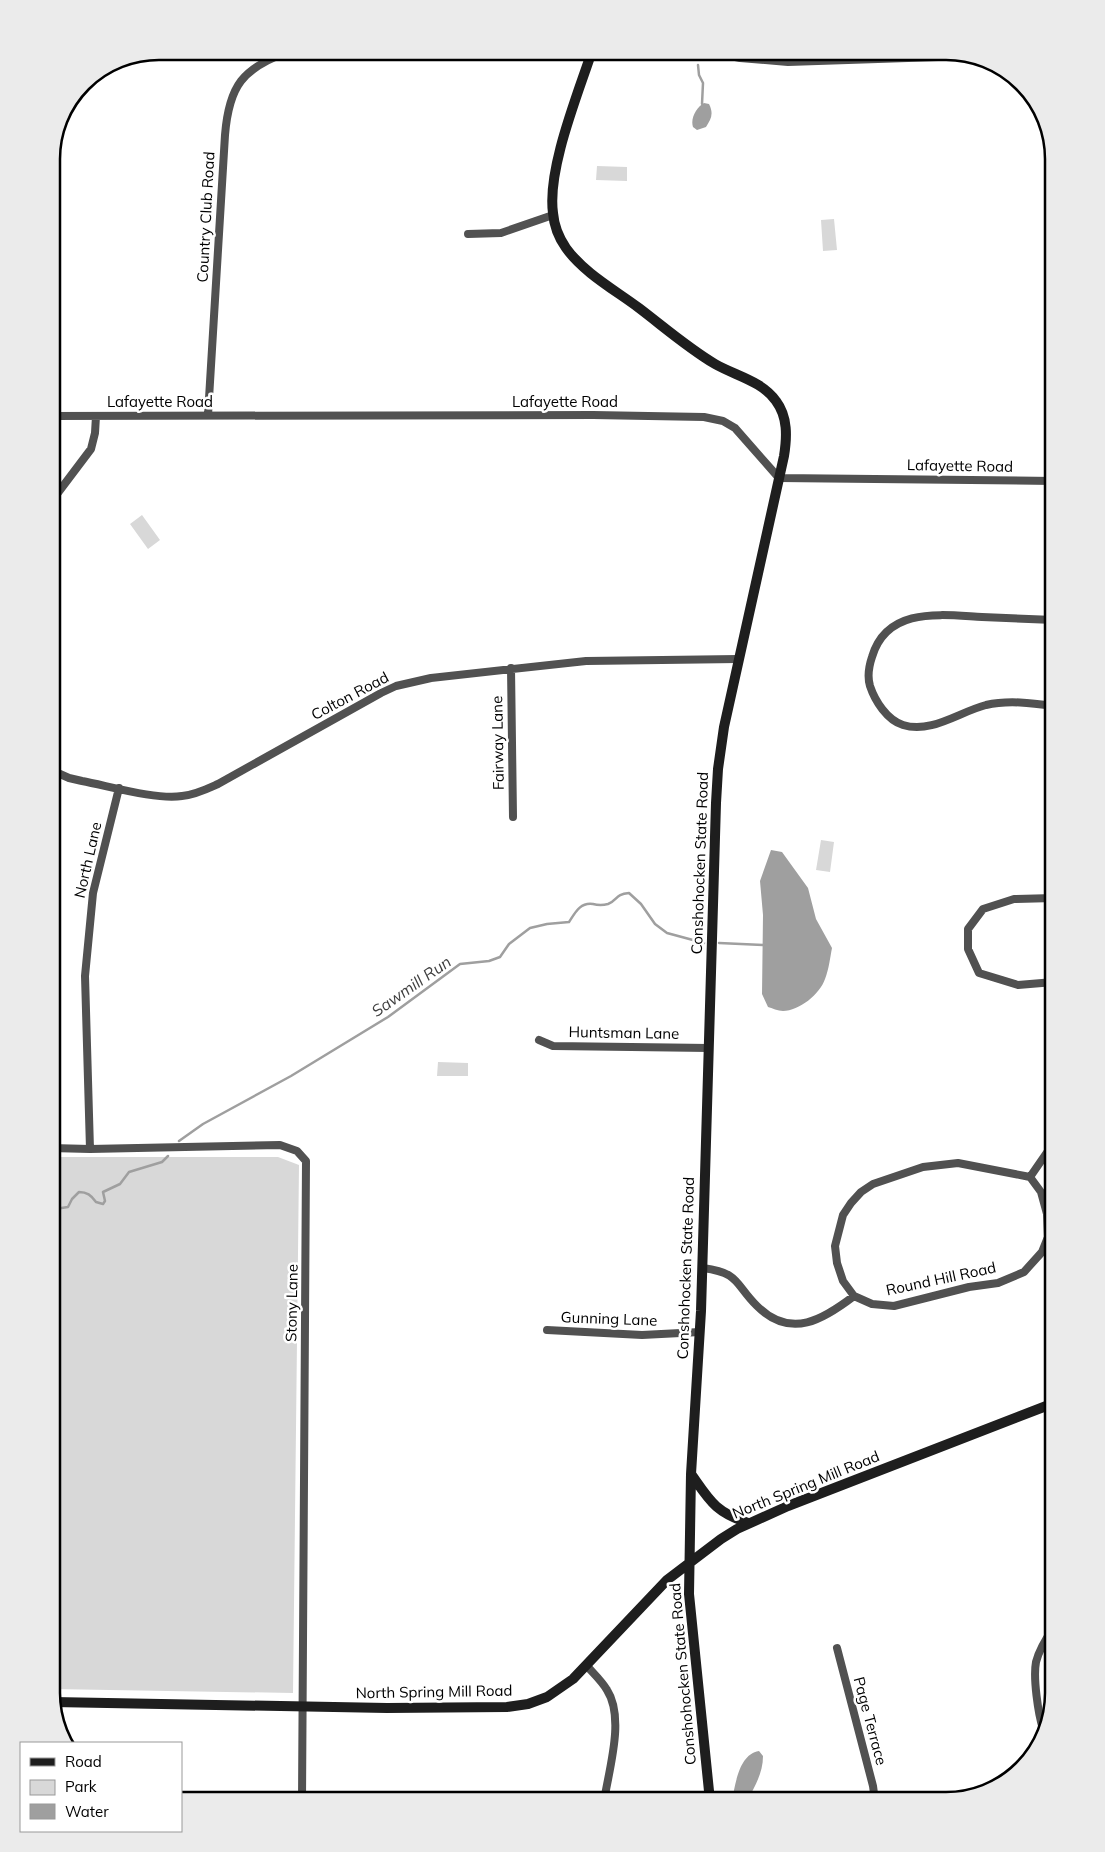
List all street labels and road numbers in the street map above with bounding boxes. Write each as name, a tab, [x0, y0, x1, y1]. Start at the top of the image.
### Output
street label: Country Club Road	[193, 151, 218, 283]
street label: Lafayette Road	[107, 392, 213, 411]
street label: Lafayette Road	[512, 392, 618, 411]
street label: Lafayette Road	[907, 455, 1013, 476]
street label: Colton Road	[308, 667, 392, 724]
street label: Fairway Lane	[487, 696, 508, 790]
street label: Conshohocken State Road	[687, 771, 712, 955]
street label: North Lane	[70, 820, 106, 900]
street label: Huntsman Lane	[569, 1022, 679, 1043]
street label: Conshohocken State Road	[673, 1176, 698, 1360]
street label: Round Hill Road	[884, 1258, 998, 1299]
street label: Stony Lane	[281, 1264, 302, 1342]
street label: Gunning Lane	[560, 1307, 658, 1330]
street label: North Spring Mill Road	[729, 1446, 882, 1523]
street label: Conshohocken State Road	[665, 1582, 700, 1766]
street label: Page Terrace	[850, 1675, 891, 1767]
street label: North Spring Mill Road	[355, 1681, 513, 1702]

